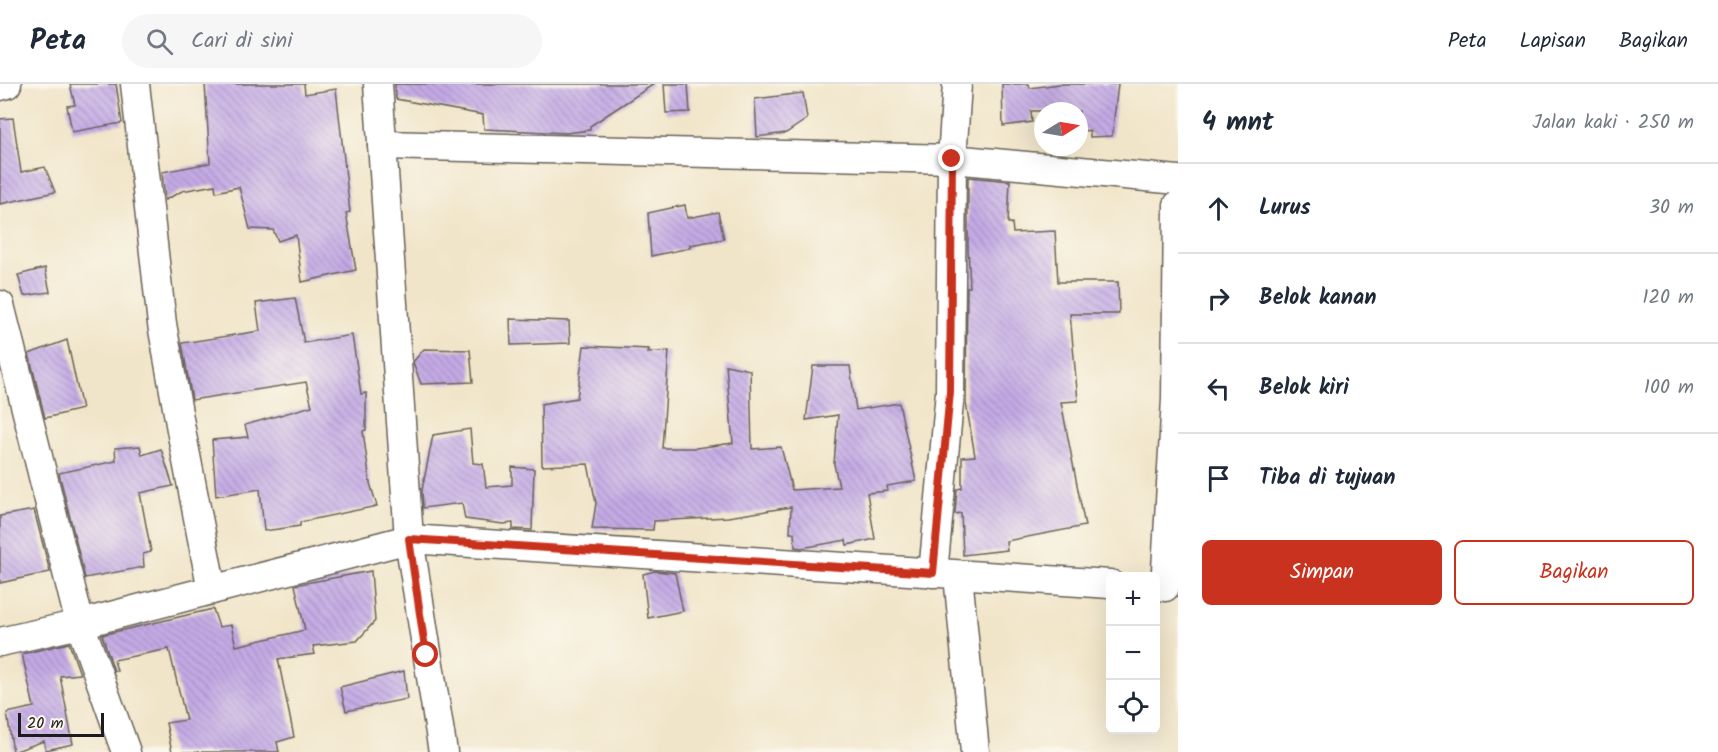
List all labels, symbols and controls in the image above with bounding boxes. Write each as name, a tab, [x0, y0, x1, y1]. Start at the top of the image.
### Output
search box	[122, 14, 542, 68]
text: Peta	[30, 19, 86, 64]
text: Cari di sini	[191, 24, 292, 59]
icon: search	[143, 25, 176, 58]
text: Peta	[1448, 25, 1487, 58]
text: Lapisan	[1520, 25, 1586, 58]
text: Bagikan	[1619, 25, 1688, 58]
north arrow	[1034, 102, 1088, 156]
text: 4 mnt	[1202, 102, 1274, 144]
text: Jalan kaki · 250 m	[1532, 107, 1694, 139]
route end	[938, 145, 964, 171]
text: Lurus	[1259, 191, 1311, 226]
icon: ahead	[1202, 192, 1235, 225]
text: 30 m	[1649, 192, 1694, 224]
text: Belok kanan	[1259, 281, 1376, 316]
icon: right	[1202, 282, 1235, 315]
text: 120 m	[1642, 282, 1694, 314]
text: Belok kiri	[1259, 371, 1349, 406]
icon: left	[1202, 372, 1235, 405]
text: 100 m	[1644, 372, 1694, 404]
text: Tiba di tujuan	[1259, 461, 1395, 496]
icon: arrive	[1202, 462, 1235, 495]
button: Simpan	[1202, 540, 1442, 605]
button: Bagikan	[1454, 540, 1694, 605]
map controls	[1106, 572, 1160, 734]
button: +	[1106, 572, 1160, 626]
button: −	[1106, 626, 1160, 680]
route start	[412, 641, 438, 667]
button: locate	[1106, 680, 1160, 734]
scale bar	[18, 710, 104, 738]
text: 20 m	[27, 711, 63, 736]

